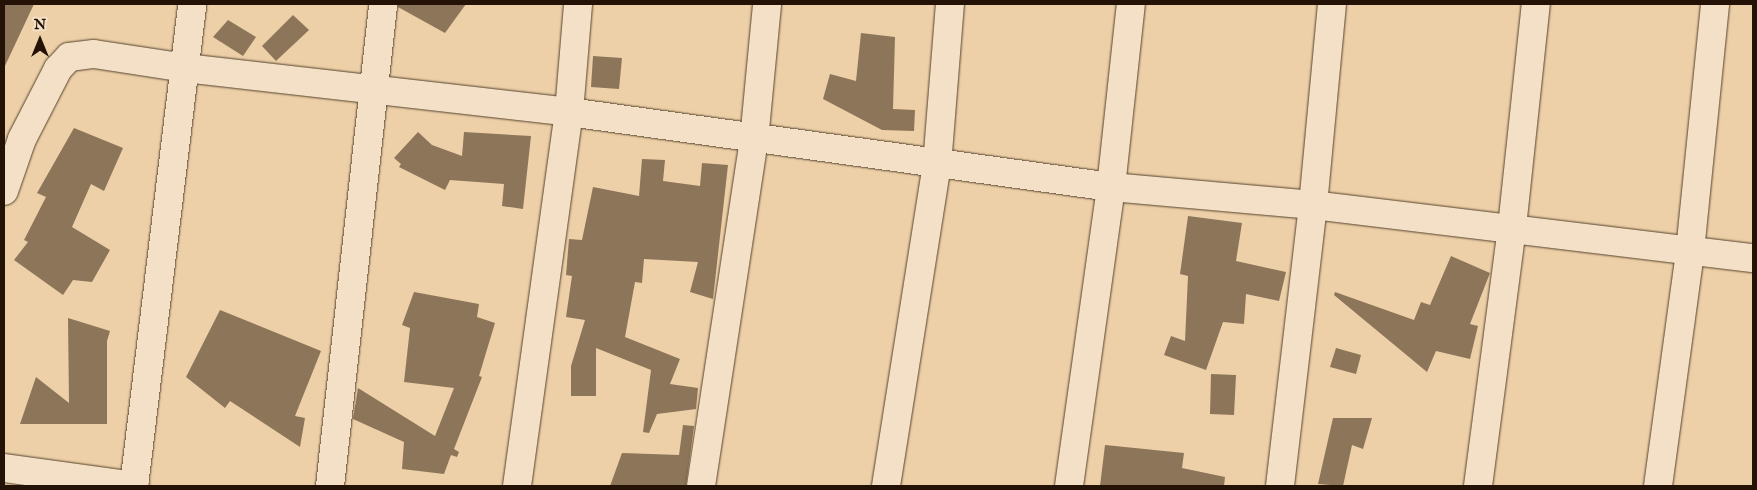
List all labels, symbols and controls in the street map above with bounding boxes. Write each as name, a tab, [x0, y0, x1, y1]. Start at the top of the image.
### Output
north arrow	[15, 15, 65, 65]
text: N	[34, 16, 46, 34]

